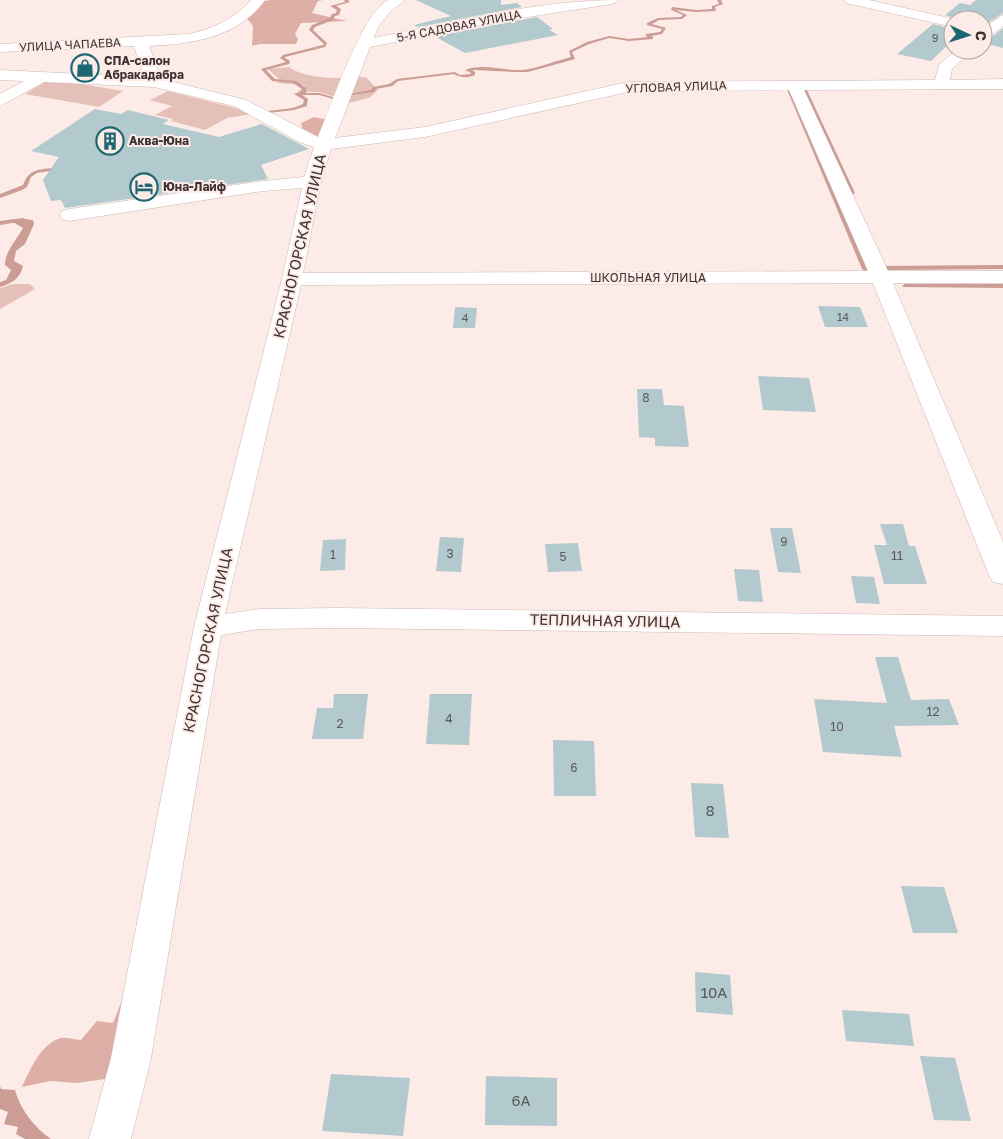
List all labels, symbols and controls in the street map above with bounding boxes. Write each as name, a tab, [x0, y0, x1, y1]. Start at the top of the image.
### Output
street label: 5-Я САДОВАЯ УЛИЦА	[396, 6, 522, 45]
north arrow	[943, 10, 993, 60]
text: С	[973, 30, 990, 42]
house number: 9	[932, 31, 938, 44]
street label: УЛИЦА ЧАПАЕВА	[19, 34, 121, 55]
shop icon: СПА-салон Абракадабра	[70, 53, 100, 83]
place label: СПА-салон Абракадабра	[104, 53, 184, 82]
street label: УГЛОВАЯ УЛИЦА	[625, 77, 727, 96]
building icon: Аква-Юна	[95, 126, 125, 156]
place label: Аква-Юна	[129, 133, 189, 148]
street label: КРАСНОГОРСКАЯ УЛИЦА	[269, 152, 329, 340]
hotel icon: Юна-Лайф	[129, 172, 159, 202]
place label: Юна-Лайф	[163, 179, 226, 194]
street label: ШКОЛЬНАЯ УЛИЦА	[590, 270, 706, 285]
house number: 14	[837, 310, 849, 323]
house number: 4	[462, 311, 469, 324]
house number: 8	[642, 390, 650, 405]
house number: 9	[780, 534, 788, 549]
street label: КРАСНОГОРСКАЯ УЛИЦА	[179, 546, 235, 734]
house number: 3	[446, 546, 454, 561]
house number: 1	[330, 547, 336, 562]
house number: 11	[891, 548, 903, 563]
house number: 5	[560, 549, 567, 564]
street label: ТЕПЛИЧНАЯ УЛИЦА	[530, 610, 680, 630]
house number: 12	[927, 704, 939, 719]
house number: 4	[445, 711, 453, 726]
house number: 2	[337, 716, 344, 731]
house number: 10	[830, 719, 844, 734]
house number: 6	[570, 760, 578, 775]
house number: 8	[705, 801, 715, 819]
house number: 10А	[701, 983, 727, 1001]
house number: 6А	[511, 1091, 531, 1109]

